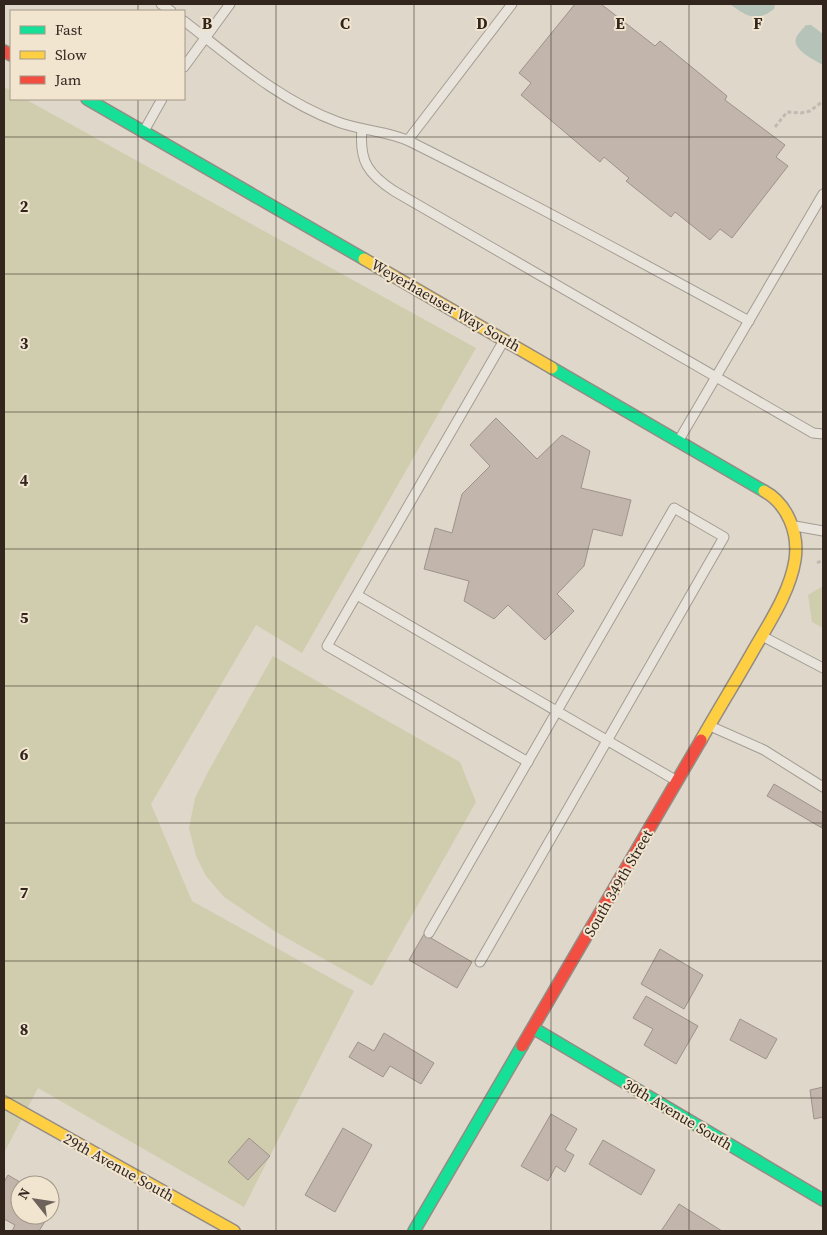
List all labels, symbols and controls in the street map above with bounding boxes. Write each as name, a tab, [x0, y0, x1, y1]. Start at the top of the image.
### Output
legend	[10, 10, 185, 100]
text: B	[202, 12, 213, 34]
text: C	[340, 12, 350, 34]
text: D	[476, 12, 488, 34]
text: E	[615, 12, 625, 34]
text: F	[753, 12, 763, 34]
text: Fast	[55, 19, 82, 40]
text: Slow	[55, 44, 87, 65]
text: Jam	[54, 69, 82, 90]
text: 2	[20, 195, 29, 217]
street label: Weyerhaeuser Way South	[368, 254, 524, 356]
text: 3	[20, 332, 29, 354]
text: 4	[20, 469, 29, 491]
text: 5	[20, 606, 29, 628]
text: 6	[20, 743, 29, 765]
street label: South 349th Street	[579, 825, 657, 940]
text: 7	[20, 881, 29, 903]
text: 8	[20, 1018, 28, 1040]
street label: 30th Avenue South	[620, 1073, 736, 1155]
street label: 29th Avenue South	[60, 1128, 178, 1206]
north arrow	[10, 1175, 60, 1225]
text: N	[13, 1184, 35, 1203]

